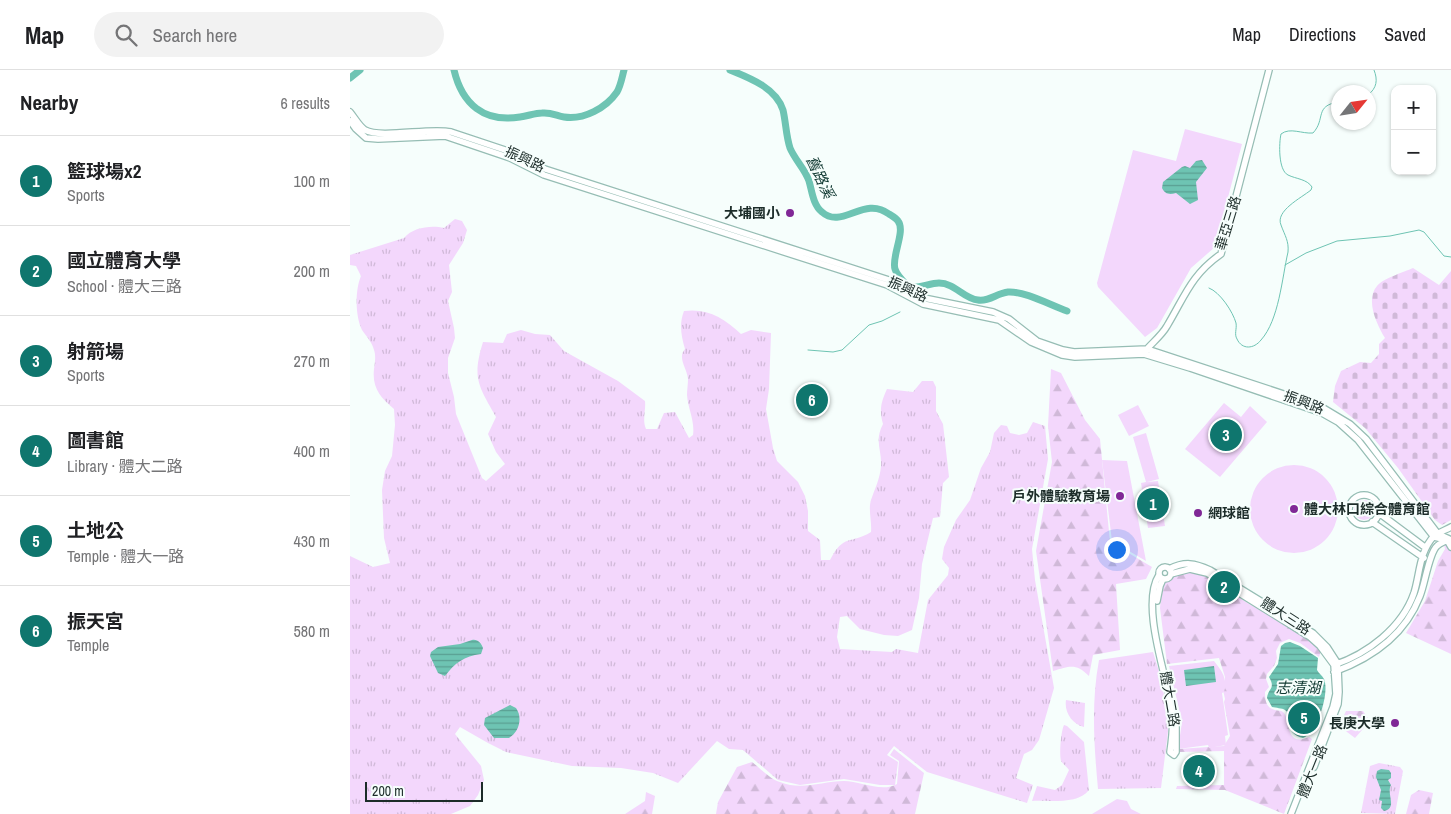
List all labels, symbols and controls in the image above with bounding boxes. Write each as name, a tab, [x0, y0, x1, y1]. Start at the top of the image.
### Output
search box	[94, 12, 444, 57]
text: Map	[25, 19, 64, 51]
icon: search	[112, 21, 140, 49]
text: Search here	[152, 22, 237, 48]
text: Map	[1232, 22, 1261, 47]
text: Directions	[1289, 22, 1356, 47]
text: Saved	[1384, 22, 1426, 47]
north arrow	[1331, 85, 1376, 130]
map controls	[1391, 85, 1436, 175]
button: +	[1391, 85, 1436, 130]
text: Nearby	[20, 88, 78, 117]
text: 6 results	[280, 92, 330, 114]
button: −	[1391, 130, 1436, 175]
street label: 振興路	[502, 142, 548, 176]
water label: 舊路溪	[801, 152, 840, 203]
text: 籃球場x2	[67, 158, 141, 184]
text: 1	[32, 170, 40, 192]
text: 100 m	[294, 170, 330, 192]
text: Sports	[67, 184, 105, 206]
street label: 華亞三路	[1211, 194, 1245, 252]
place label: 大埔國小	[724, 204, 780, 222]
marker: 大埔國小	[784, 207, 796, 219]
text: 國立體育大學	[67, 247, 181, 273]
text: 2	[32, 260, 40, 282]
text: 200 m	[294, 260, 330, 282]
street label: 振興路	[885, 272, 931, 306]
text: School · 體大三路	[67, 275, 182, 297]
text: 射箭場	[67, 338, 124, 364]
text: 3	[32, 350, 40, 372]
text: 270 m	[294, 350, 330, 372]
text: Sports	[67, 364, 105, 386]
pin: 6	[796, 381, 828, 419]
street label: 振興路	[1281, 386, 1327, 418]
pin: 3	[1210, 416, 1242, 454]
text: 圖書館	[67, 427, 124, 453]
text: 4	[32, 440, 40, 462]
text: 400 m	[294, 440, 330, 462]
text: Library · 體大二路	[67, 455, 183, 477]
pin: 1	[1137, 485, 1169, 523]
place label: 戶外體驗教育場	[1012, 487, 1110, 505]
marker: 戶外體驗教育場	[1114, 490, 1126, 502]
place label: 體大林口綜合體育館	[1304, 500, 1430, 518]
marker: 體大林口綜合體育館	[1288, 503, 1300, 515]
place label: 網球館	[1208, 504, 1250, 522]
marker: 網球館	[1192, 507, 1204, 519]
text: 土地公	[67, 517, 124, 543]
text: 5	[32, 530, 40, 552]
text: 430 m	[294, 530, 330, 552]
your location	[1104, 537, 1130, 563]
text: Temple · 體大一路	[67, 545, 184, 567]
pin: 2	[1208, 568, 1240, 606]
street label: 體大三路	[1258, 593, 1314, 639]
text: 振天宮	[67, 608, 124, 634]
text: 6	[32, 620, 40, 642]
text: 580 m	[294, 620, 330, 642]
text: Temple	[67, 634, 109, 656]
street label: 體大二路	[1156, 670, 1184, 728]
water label: 志清湖	[1275, 677, 1322, 698]
pin: 5	[1288, 699, 1320, 737]
place label: 長庚大學	[1329, 714, 1385, 732]
marker: 長庚大學	[1389, 717, 1401, 729]
street label: 體大一路	[1293, 742, 1331, 800]
pin: 4	[1183, 752, 1215, 790]
scale bar	[365, 779, 482, 802]
text: 200 m	[372, 782, 404, 800]

